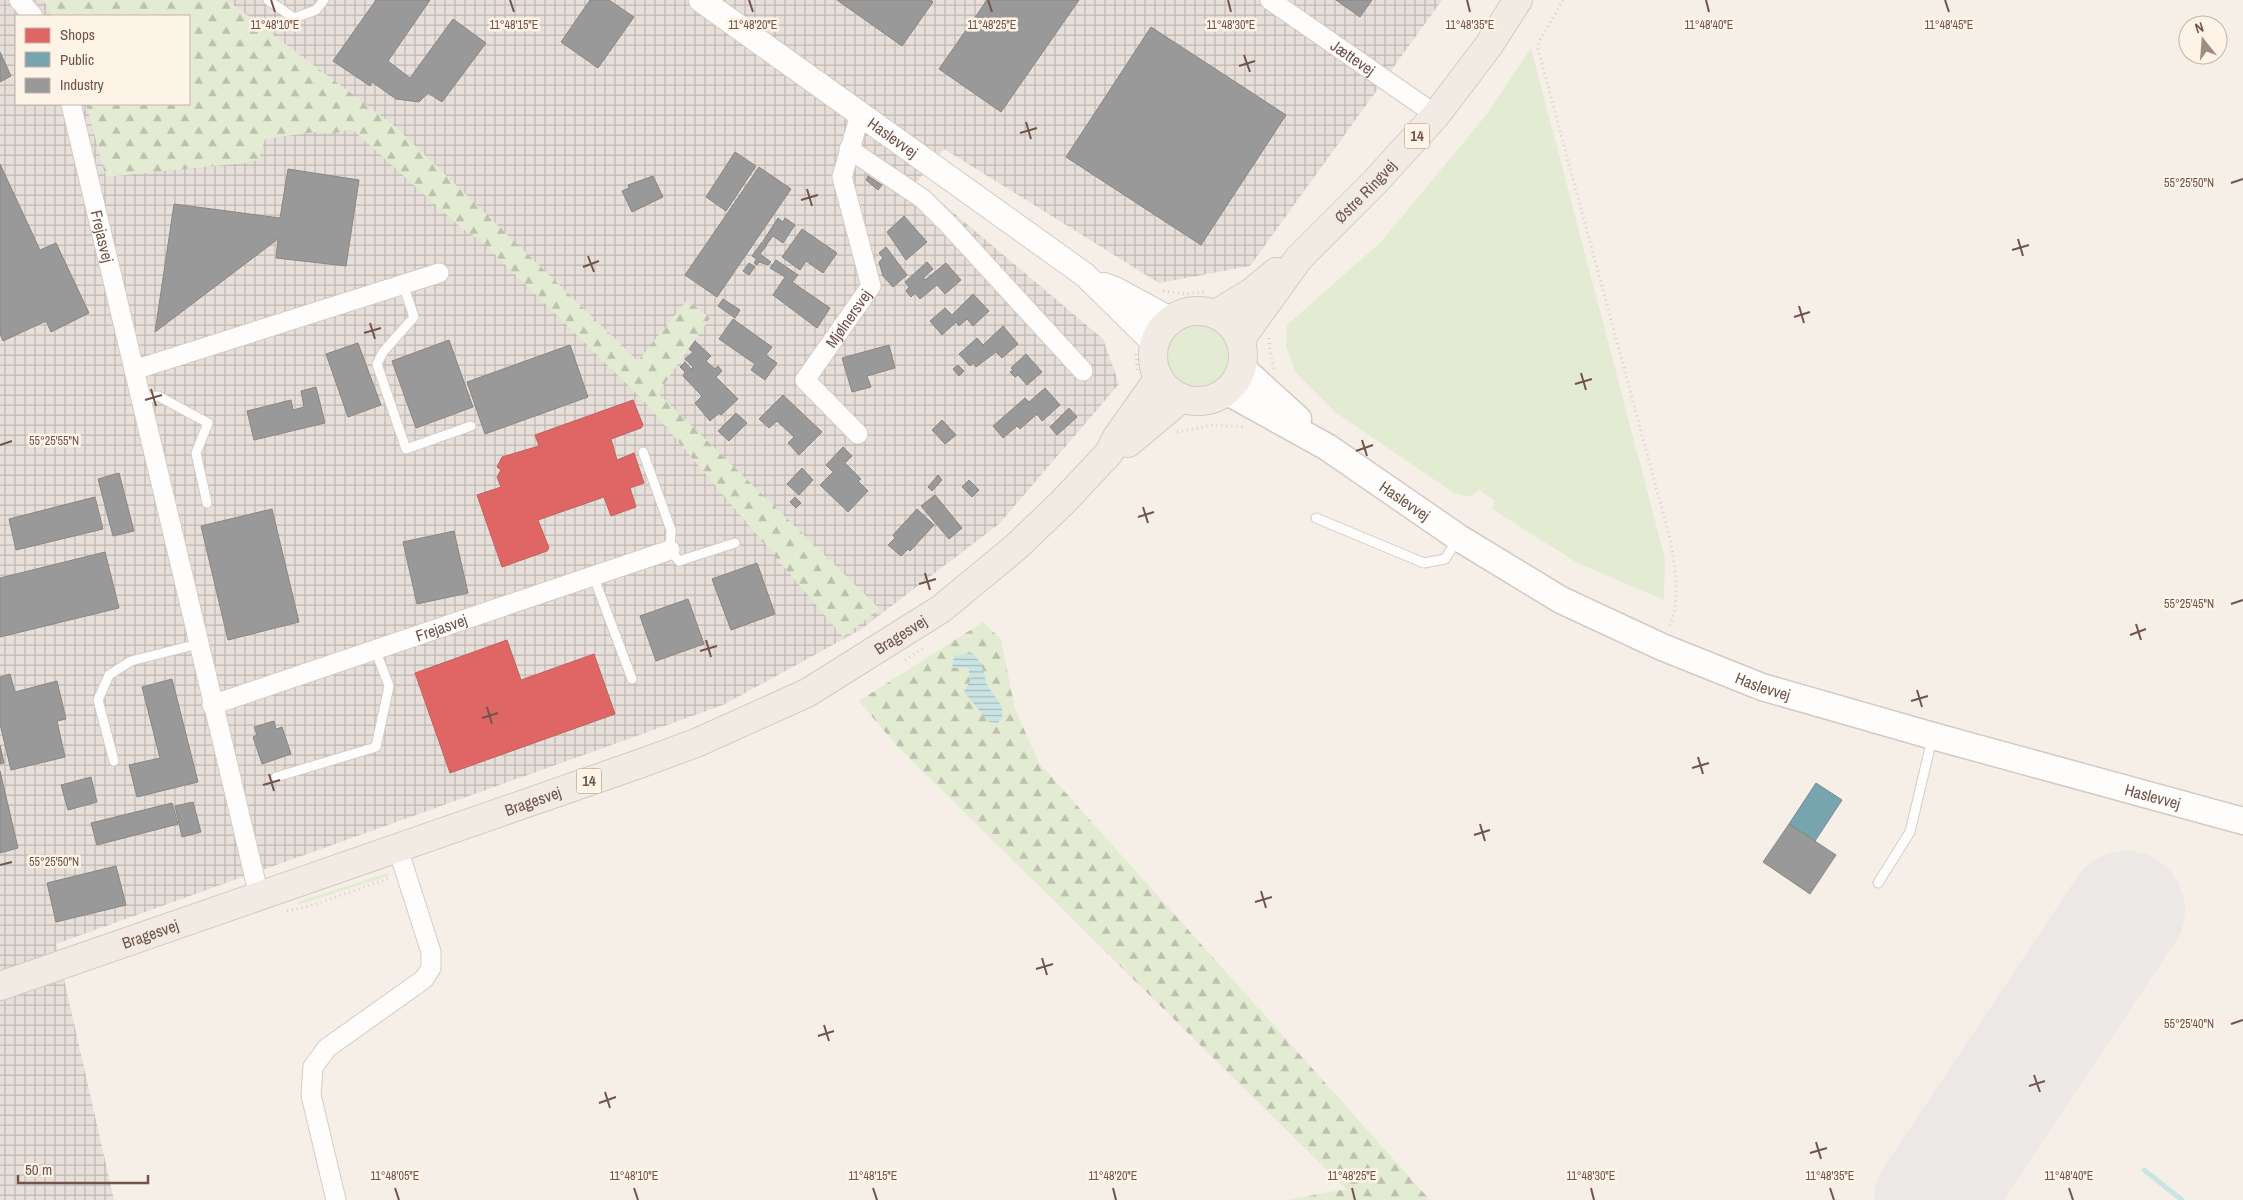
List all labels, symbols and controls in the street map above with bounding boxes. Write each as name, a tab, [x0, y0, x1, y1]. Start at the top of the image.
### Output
legend	[15, 15, 190, 105]
north arrow	[2178, 15, 2228, 65]
text: 11°48'10"E	[251, 17, 299, 33]
text: 11°48'15"E	[490, 17, 538, 33]
text: 11°48'20"E	[729, 17, 777, 33]
text: 11°48'25"E	[968, 17, 1016, 33]
text: 11°48'30"E	[1207, 17, 1255, 33]
text: 11°48'35"E	[1446, 17, 1494, 33]
text: 11°48'40"E	[1685, 17, 1733, 33]
text: 11°48'45"E	[1925, 17, 1973, 33]
text: N	[2193, 18, 2206, 37]
text: Shops	[60, 24, 95, 45]
street label: Jættevej	[1326, 34, 1380, 81]
text: Public	[60, 49, 94, 70]
text: Industry	[60, 74, 105, 95]
street label: Haslevvej	[863, 112, 922, 163]
road number: 14	[1404, 124, 1430, 148]
street label: Østre Ringvej	[1329, 155, 1401, 228]
text: 55°25'50"N	[2164, 175, 2214, 191]
street label: Frejasvej	[86, 208, 119, 265]
street label: Mjølnersvej	[820, 285, 876, 352]
text: 55°25'55"N	[29, 433, 79, 449]
street label: Haslevvej	[1375, 475, 1435, 526]
text: 55°25'45"N	[2164, 596, 2214, 612]
street label: Frejasvej	[412, 608, 470, 646]
street label: Bragesvej	[870, 610, 931, 659]
street label: Haslevvej	[1732, 666, 1793, 706]
road number: 14	[576, 768, 602, 794]
street label: Haslevvej	[2122, 778, 2183, 814]
street label: Bragesvej	[502, 781, 564, 821]
text: 55°25'50"N	[29, 854, 79, 870]
street label: Bragesvej	[119, 914, 181, 954]
text: 55°25'40"N	[2164, 1016, 2214, 1032]
scale bar	[18, 1152, 148, 1184]
text: 50 m	[25, 1159, 52, 1180]
text: 11°48'05"E	[371, 1168, 419, 1184]
text: 11°48'10"E	[610, 1168, 658, 1184]
text: 11°48'15"E	[849, 1168, 897, 1184]
text: 11°48'20"E	[1089, 1168, 1137, 1184]
text: 11°48'25"E	[1328, 1168, 1376, 1184]
text: 11°48'30"E	[1567, 1168, 1615, 1184]
text: 11°48'35"E	[1806, 1168, 1854, 1184]
text: 11°48'40"E	[2045, 1168, 2093, 1184]

